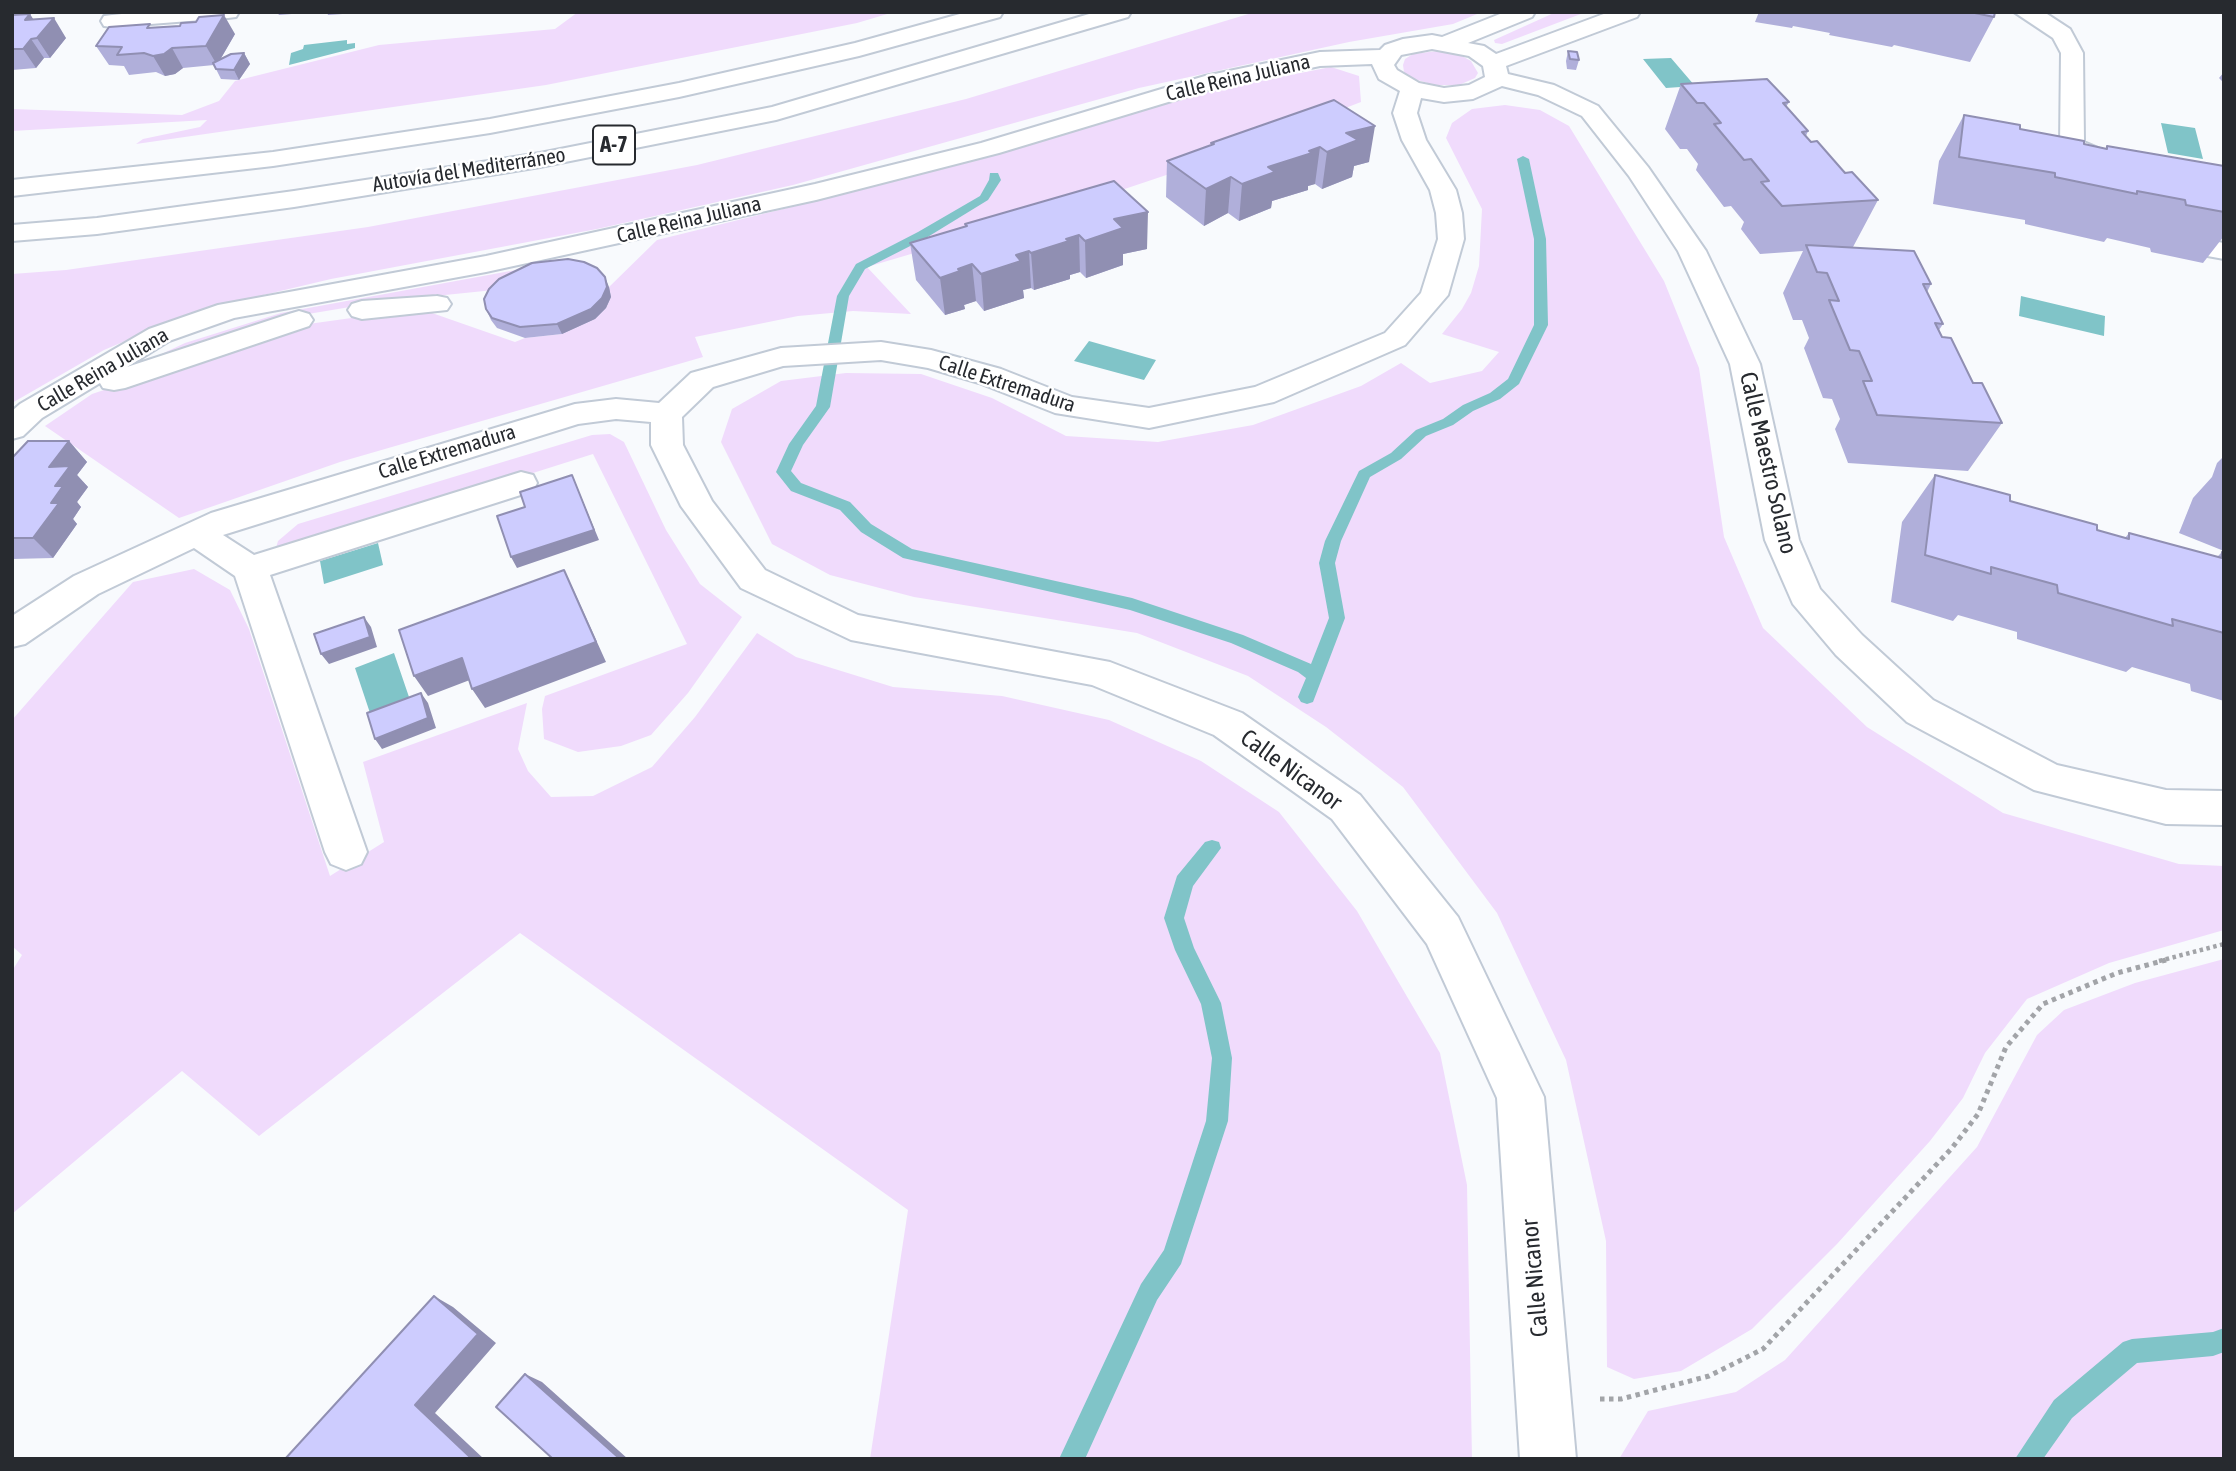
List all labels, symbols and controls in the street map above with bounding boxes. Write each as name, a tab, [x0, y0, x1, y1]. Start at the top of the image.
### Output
street label: Calle Reina Juliana	[1163, 49, 1313, 107]
road number: A-7	[593, 126, 635, 164]
street label: Autovía del Mediterráneo	[371, 142, 567, 198]
street label: Calle Reina Juliana	[614, 191, 764, 249]
street label: Calle Reina Juliana	[33, 322, 173, 418]
street label: Calle Extremadura	[935, 350, 1079, 418]
street label: Calle Maestro Solano	[1733, 369, 1803, 557]
street label: Calle Extremadura	[375, 419, 519, 485]
street label: Calle Nicanor	[1235, 724, 1347, 816]
street label: Calle Nicanor	[1515, 1218, 1555, 1338]

